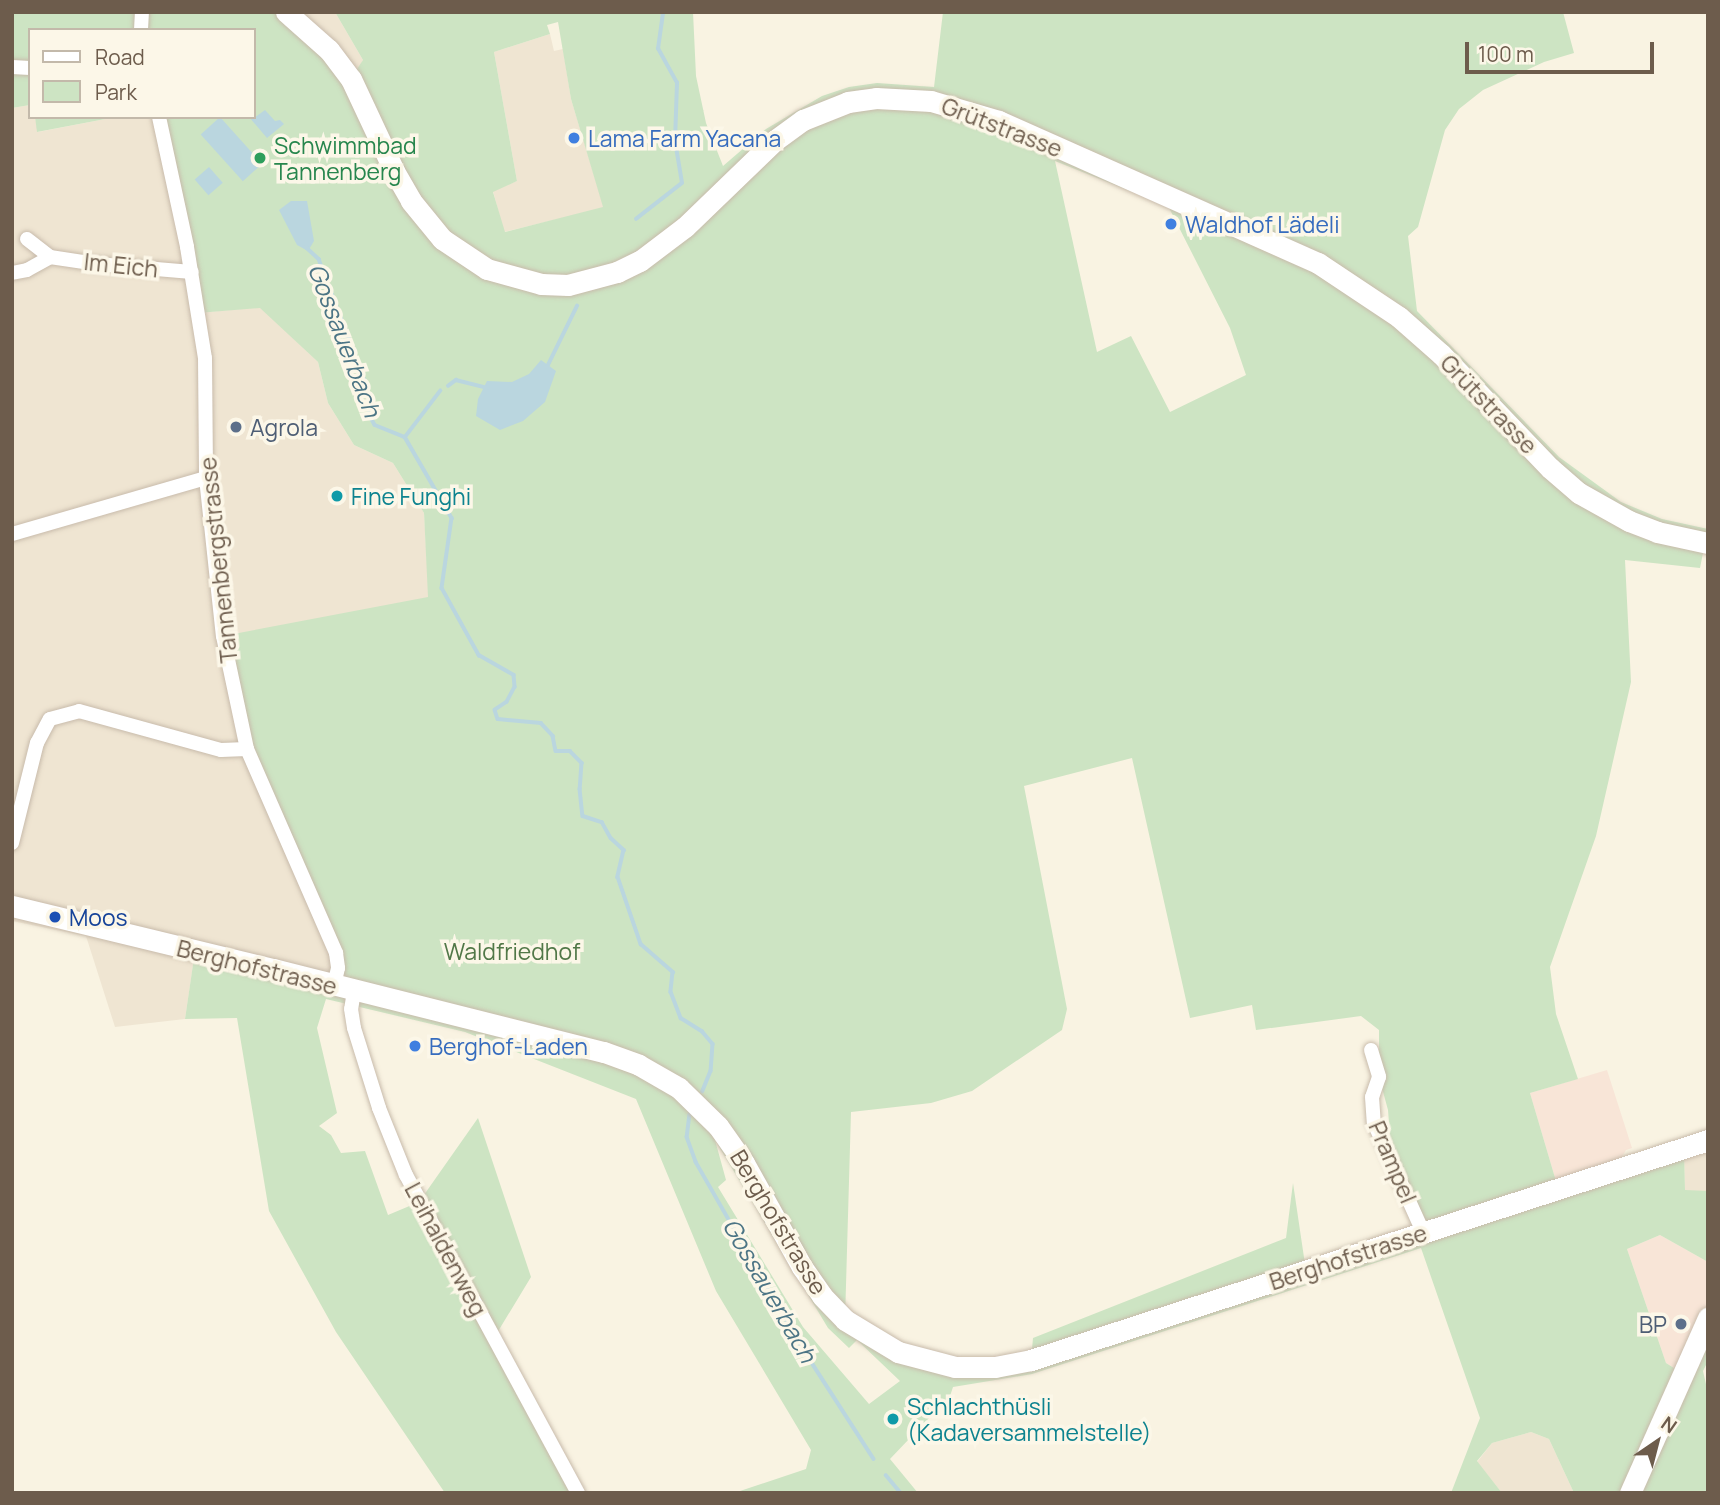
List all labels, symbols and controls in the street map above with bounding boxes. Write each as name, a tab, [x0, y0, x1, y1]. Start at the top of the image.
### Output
legend	[28, 28, 256, 119]
scale bar	[1468, 28, 1657, 72]
text: 100 m	[1478, 40, 1534, 68]
text: Road	[95, 43, 145, 71]
text: Park	[95, 78, 137, 106]
street label: Grütstrasse	[938, 91, 1066, 163]
place label: Lama Farm Yacana	[588, 124, 781, 152]
marker: Lama Farm Yacana	[566, 130, 582, 146]
place label: Schwimmbad Tannenberg	[274, 131, 417, 185]
marker: Schwimmbad Tannenberg	[252, 150, 268, 166]
place label: Waldhof Lädeli	[1185, 210, 1340, 238]
marker: Waldhof Lädeli	[1163, 216, 1179, 232]
street label: Im Eich	[83, 247, 159, 283]
water label: Gossauerbach	[303, 259, 387, 421]
street label: Grütstrasse	[1435, 349, 1543, 459]
place label: Agrola	[250, 413, 318, 441]
marker: Agrola	[228, 419, 244, 435]
street label: Tannenbergstrasse	[193, 456, 243, 664]
place label: Fine Funghi	[351, 482, 471, 510]
marker: Fine Funghi	[329, 488, 345, 504]
place label: Moos	[69, 903, 128, 931]
marker: Moos	[47, 909, 63, 925]
street label: Berghofstrasse	[174, 934, 340, 1000]
park label: Waldfriedhof	[444, 937, 580, 965]
place label: Berghof-Laden	[429, 1032, 588, 1060]
marker: Berghof-Laden	[407, 1038, 423, 1054]
street label: Prampel	[1363, 1117, 1423, 1207]
street label: Berghofstrasse	[725, 1145, 833, 1299]
street label: Leihaldenweg	[399, 1178, 493, 1320]
water label: Gossauerbach	[717, 1213, 823, 1367]
street label: Berghofstrasse	[1266, 1219, 1430, 1295]
place label: BP	[1639, 1310, 1667, 1338]
marker: BP	[1673, 1316, 1689, 1332]
place label: Schlachthüsli (Kadaversammelstelle)	[907, 1392, 1152, 1446]
north arrow	[1622, 1407, 1692, 1477]
text: N	[1656, 1410, 1682, 1439]
marker: Schlachthüsli (Kadaversammelstelle)	[885, 1411, 901, 1427]

